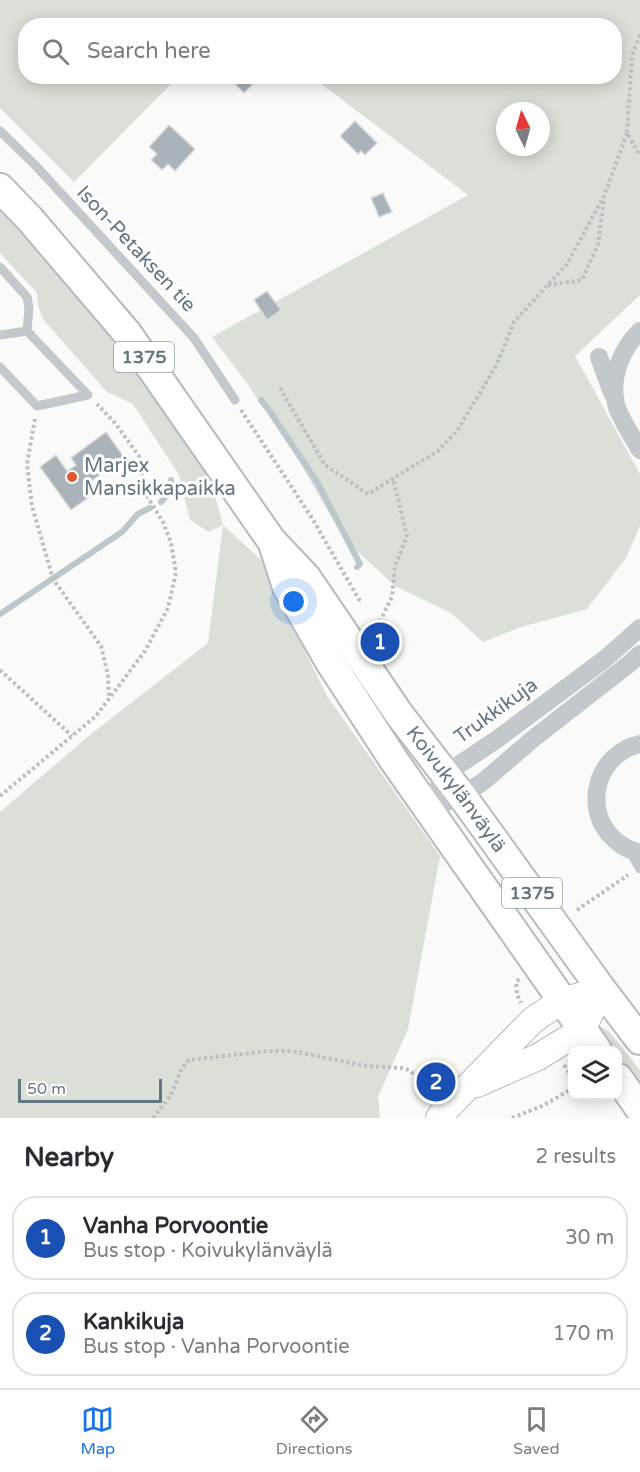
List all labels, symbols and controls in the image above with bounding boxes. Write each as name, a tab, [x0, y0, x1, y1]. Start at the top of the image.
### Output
search box	[18, 18, 622, 84]
icon: search	[39, 35, 72, 68]
text: Search here	[87, 38, 211, 64]
north arrow	[496, 102, 550, 156]
street label: Ison-Petaksen tie	[71, 181, 201, 317]
road number: 1375	[114, 342, 174, 372]
place label: Marjex Mansikkapaikka	[84, 454, 236, 501]
marker: Marjex Mansikkapaikka	[65, 470, 79, 484]
your location	[279, 587, 308, 616]
pin: 1	[360, 620, 400, 664]
street label: Trukkikuja	[450, 673, 542, 749]
street label: Koivukylänväylä	[401, 721, 511, 857]
road number: 1375	[502, 878, 562, 908]
map controls	[568, 1046, 622, 1100]
button: layers	[568, 1046, 622, 1100]
pin: 2	[416, 1060, 456, 1104]
scale bar	[18, 1076, 162, 1104]
text: 50 m	[27, 1079, 66, 1099]
text: Nearby	[24, 1142, 114, 1173]
text: 2 results	[536, 1145, 616, 1169]
text: Vanha Porvoontie	[83, 1213, 268, 1239]
text: 1	[39, 1226, 52, 1250]
text: 30 m	[565, 1226, 614, 1250]
text: Bus stop · Koivukylänväylä	[83, 1239, 333, 1263]
text: Kankikuja	[83, 1309, 184, 1335]
text: 2	[39, 1322, 52, 1346]
text: 170 m	[553, 1322, 614, 1346]
text: Bus stop · Vanha Porvoontie	[83, 1335, 350, 1359]
tab: Map	[80, 1403, 115, 1459]
tab: Directions	[276, 1403, 352, 1459]
tab: Saved	[513, 1403, 560, 1459]

